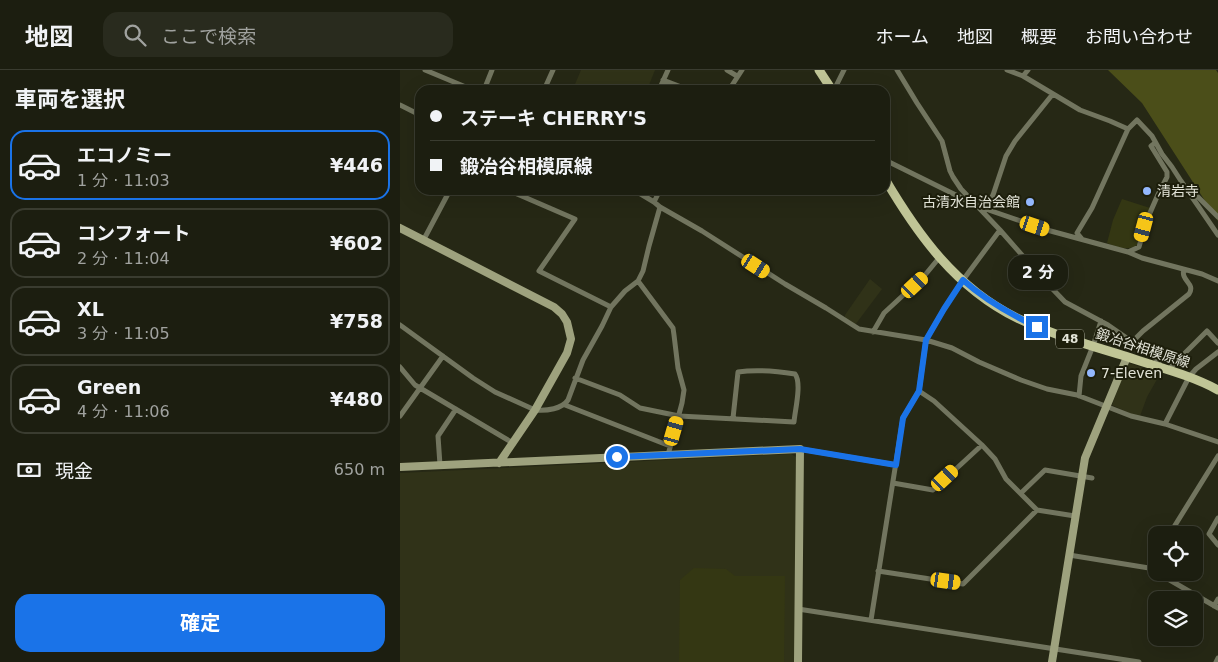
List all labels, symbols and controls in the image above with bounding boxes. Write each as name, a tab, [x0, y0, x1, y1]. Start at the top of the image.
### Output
search box	[103, 12, 453, 57]
icon: search	[121, 21, 149, 49]
text: 地図	[25, 23, 73, 51]
text: ここで検索	[161, 25, 256, 47]
text: ホーム	[876, 26, 929, 47]
text: 地図	[957, 26, 993, 47]
text: 概要	[1021, 26, 1057, 47]
text: お問い合わせ	[1085, 26, 1193, 47]
text: 車両を選択	[15, 87, 125, 112]
text: ステーキ CHERRY'S	[460, 107, 647, 129]
icon: car	[17, 143, 62, 188]
text: エコノミー	[77, 144, 172, 166]
text: ¥446	[330, 154, 383, 176]
text: 鍛冶谷相模原線	[460, 155, 593, 177]
text: 1 分 · 11:03	[77, 171, 170, 190]
place label: 清岩寺	[1157, 183, 1199, 199]
marker: 清岩寺	[1141, 185, 1153, 197]
place label: 古清水自治会館	[922, 194, 1020, 210]
marker: 古清水自治会館	[1024, 196, 1036, 208]
car	[1132, 211, 1155, 243]
car	[1018, 214, 1051, 238]
icon: car	[17, 221, 62, 266]
text: コンフォート	[77, 222, 190, 244]
text: ¥602	[330, 232, 383, 254]
text: 2 分 · 11:04	[77, 249, 170, 268]
car	[739, 252, 772, 280]
callout: 2 分	[1007, 254, 1067, 290]
text: 2 分	[1022, 263, 1054, 282]
car	[898, 269, 931, 301]
text: XL	[77, 298, 104, 320]
icon: car	[17, 299, 62, 344]
text: ¥758	[330, 310, 383, 332]
route end	[1026, 316, 1048, 338]
text: 3 分 · 11:05	[77, 324, 170, 343]
street label: 鍛冶谷相模原線	[1094, 325, 1192, 371]
road number: 48	[1056, 330, 1084, 348]
place label: 7-Eleven	[1101, 365, 1162, 381]
marker: 7-Eleven	[1085, 367, 1097, 379]
text: Green	[77, 376, 141, 398]
icon: car	[17, 377, 62, 422]
text: ¥480	[330, 388, 383, 410]
text: 4 分 · 11:06	[77, 402, 170, 421]
car	[662, 415, 685, 447]
route start	[606, 446, 628, 468]
icon: cash	[15, 456, 43, 484]
text: 現金	[55, 460, 93, 482]
text: 650 m	[334, 460, 385, 479]
car	[928, 462, 961, 494]
map controls	[1148, 526, 1203, 646]
button: locate	[1148, 526, 1203, 581]
car	[930, 571, 961, 591]
button: layers	[1148, 591, 1203, 646]
button: 確定	[15, 594, 385, 652]

